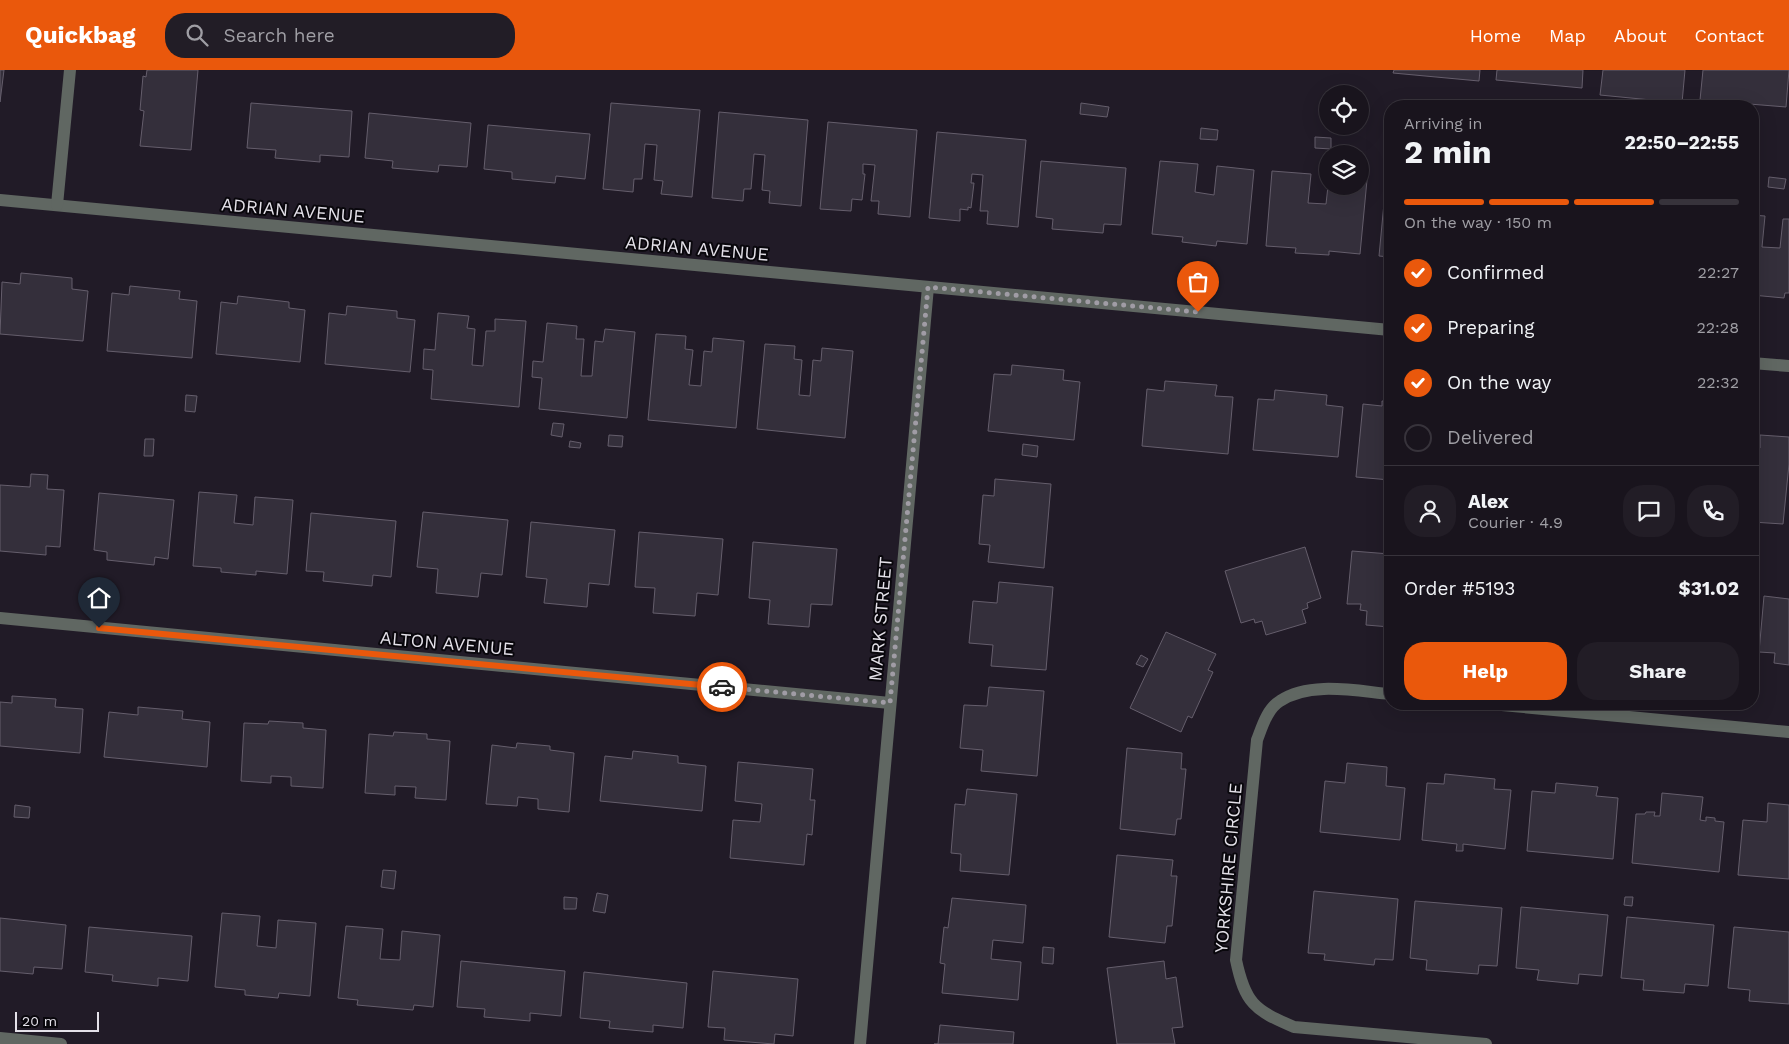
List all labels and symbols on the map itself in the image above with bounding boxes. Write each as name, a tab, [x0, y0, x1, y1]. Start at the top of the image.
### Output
street label: ADRIAN AVENUE	[220, 193, 366, 227]
street label: ADRIAN AVENUE	[624, 231, 770, 265]
pin	[1177, 261, 1219, 312]
street label: MARK STREET	[864, 556, 896, 682]
pin	[78, 577, 120, 628]
street label: ALTON AVENUE	[379, 627, 515, 659]
courier	[697, 662, 747, 712]
street label: YORKSHIRE CIRCLE	[1210, 782, 1246, 954]
scale bar	[15, 1009, 99, 1032]

